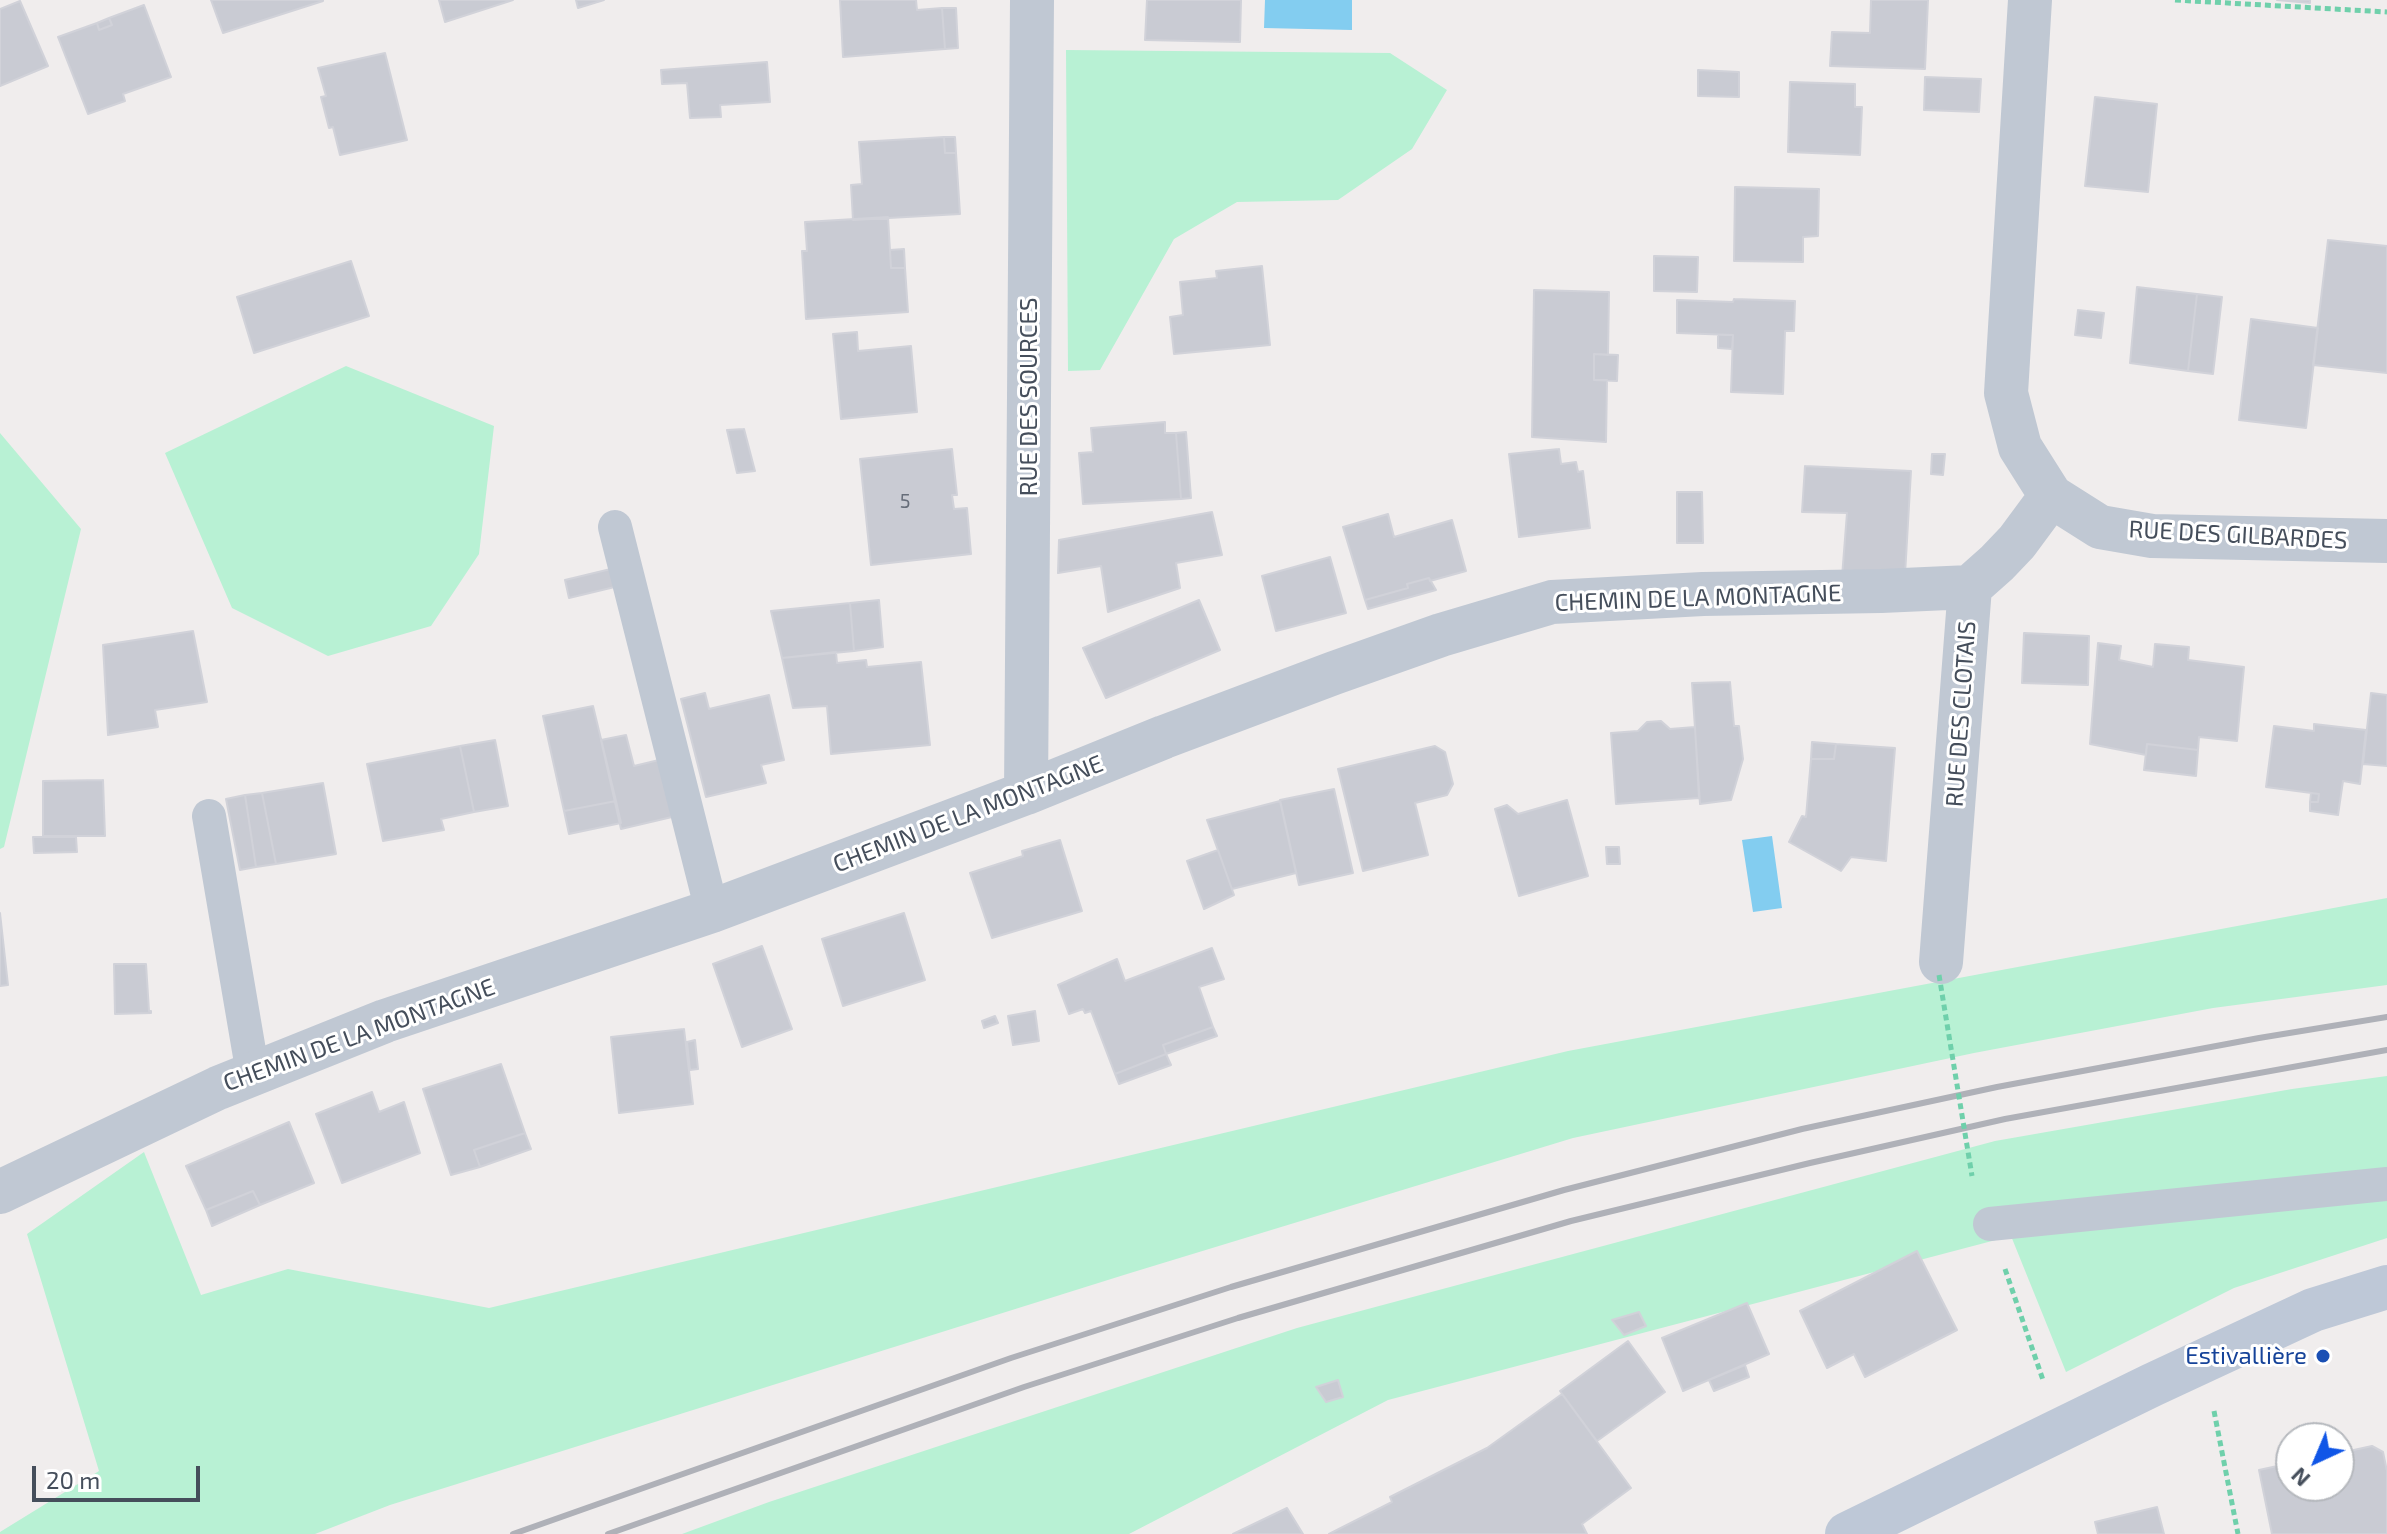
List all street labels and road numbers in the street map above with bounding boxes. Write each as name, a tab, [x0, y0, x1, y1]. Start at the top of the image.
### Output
street label: RUE DES SOURCES	[1015, 298, 1043, 496]
street label: RUE DES GILBARDES	[2128, 515, 2348, 555]
street label: CHEMIN DE LA MONTAGNE	[1554, 579, 1842, 617]
street label: RUE DES CLOTAIS	[1940, 620, 1982, 808]
street label: CHEMIN DE LA MONTAGNE	[829, 749, 1107, 879]
street label: CHEMIN DE LA MONTAGNE	[219, 972, 499, 1098]

